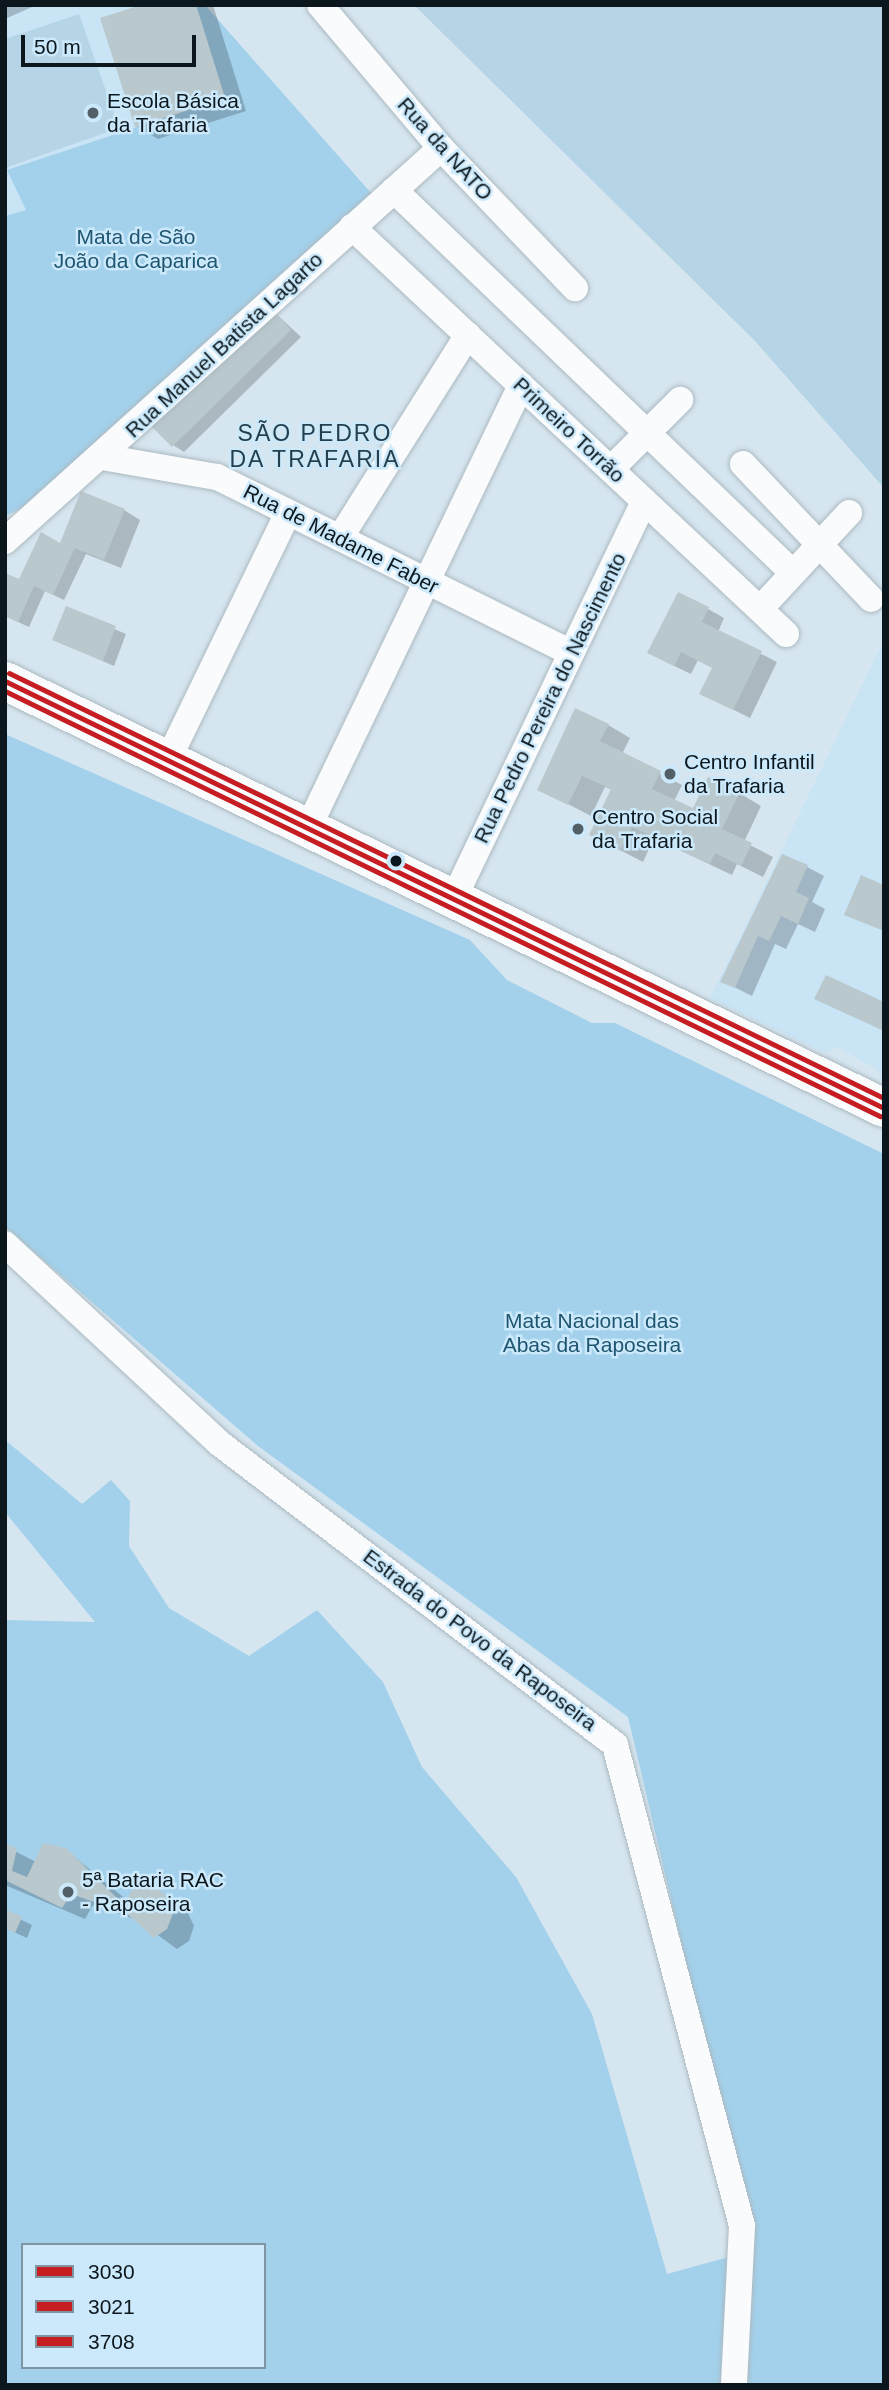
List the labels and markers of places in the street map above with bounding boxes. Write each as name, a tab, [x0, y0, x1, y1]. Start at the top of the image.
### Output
place label: Escola Básica da Trafaria	[107, 88, 239, 138]
marker: Escola Básica da Trafaria	[85, 105, 101, 121]
place label: Centro Infantil da Trafaria	[684, 749, 815, 799]
marker: Centro Infantil da Trafaria	[662, 766, 678, 782]
place label: Centro Social da Trafaria	[592, 804, 718, 854]
marker: Centro Social da Trafaria	[570, 821, 586, 837]
unlabelled marker	[389, 854, 403, 868]
place label: 5ª Bataria RAC - Raposeira	[82, 1867, 224, 1917]
marker: 5ª Bataria RAC - Raposeira	[60, 1884, 76, 1900]

